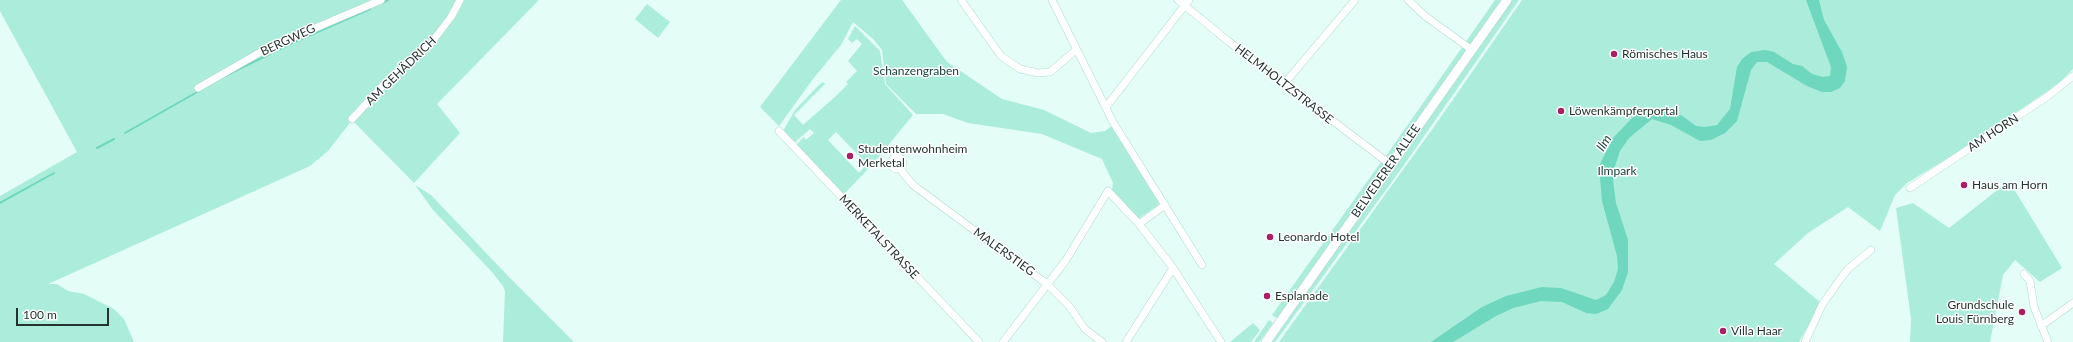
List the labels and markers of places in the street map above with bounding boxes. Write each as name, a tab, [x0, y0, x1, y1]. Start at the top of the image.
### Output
place label: Römisches Haus	[1622, 47, 1708, 61]
marker: Römisches Haus	[1609, 49, 1619, 59]
place label: Löwenkämpferportal	[1569, 104, 1678, 118]
marker: Löwenkämpferportal	[1556, 106, 1566, 116]
place label: Studentenwohnheim Merketal	[858, 142, 967, 170]
marker: Studentenwohnheim Merketal	[845, 151, 855, 161]
place label: Haus am Horn	[1972, 178, 2048, 192]
marker: Haus am Horn	[1959, 180, 1969, 190]
place label: Leonardo Hotel	[1278, 230, 1359, 244]
marker: Leonardo Hotel	[1265, 232, 1275, 242]
place label: Esplanade	[1275, 289, 1328, 303]
marker: Esplanade	[1262, 291, 1272, 301]
place label: Grundschule Louis Fürnberg	[1936, 298, 2014, 326]
marker: Grundschule Louis Fürnberg	[2017, 307, 2027, 317]
place label: Villa Haar	[1731, 324, 1782, 338]
marker: Villa Haar	[1718, 326, 1728, 336]

